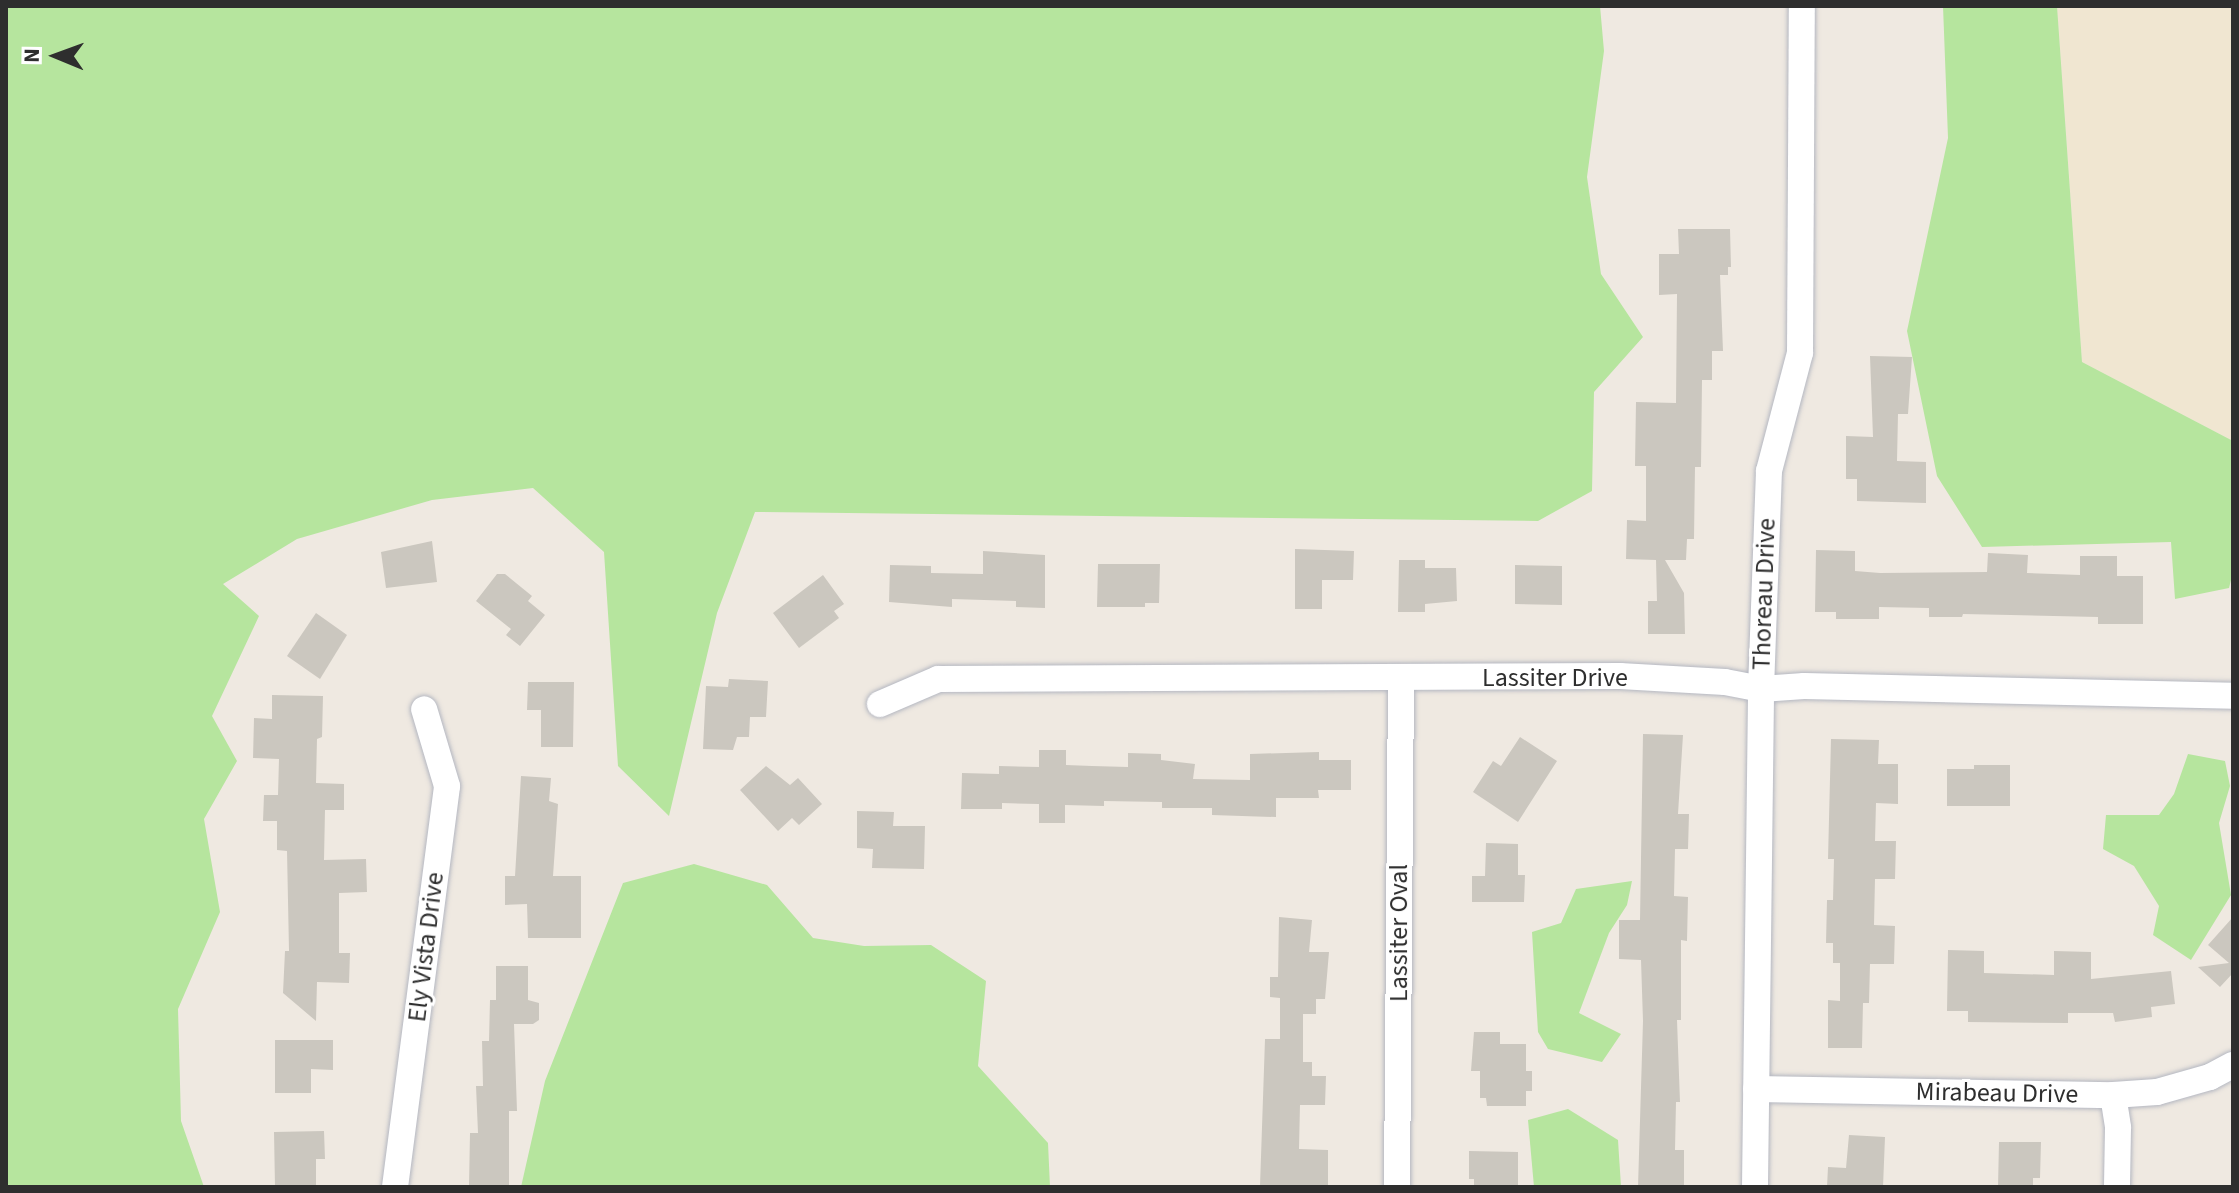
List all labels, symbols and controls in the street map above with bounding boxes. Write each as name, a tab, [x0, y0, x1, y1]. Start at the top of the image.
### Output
north arrow	[16, 16, 96, 96]
text: N	[16, 48, 48, 63]
street label: Thoreau Drive	[1746, 517, 1782, 671]
street label: Lassiter Drive	[1482, 662, 1628, 694]
street label: Lassiter Oval	[1383, 864, 1415, 1002]
street label: Ely Vista Drive	[401, 870, 451, 1024]
street label: Mirabeau Drive	[1915, 1076, 2079, 1110]

